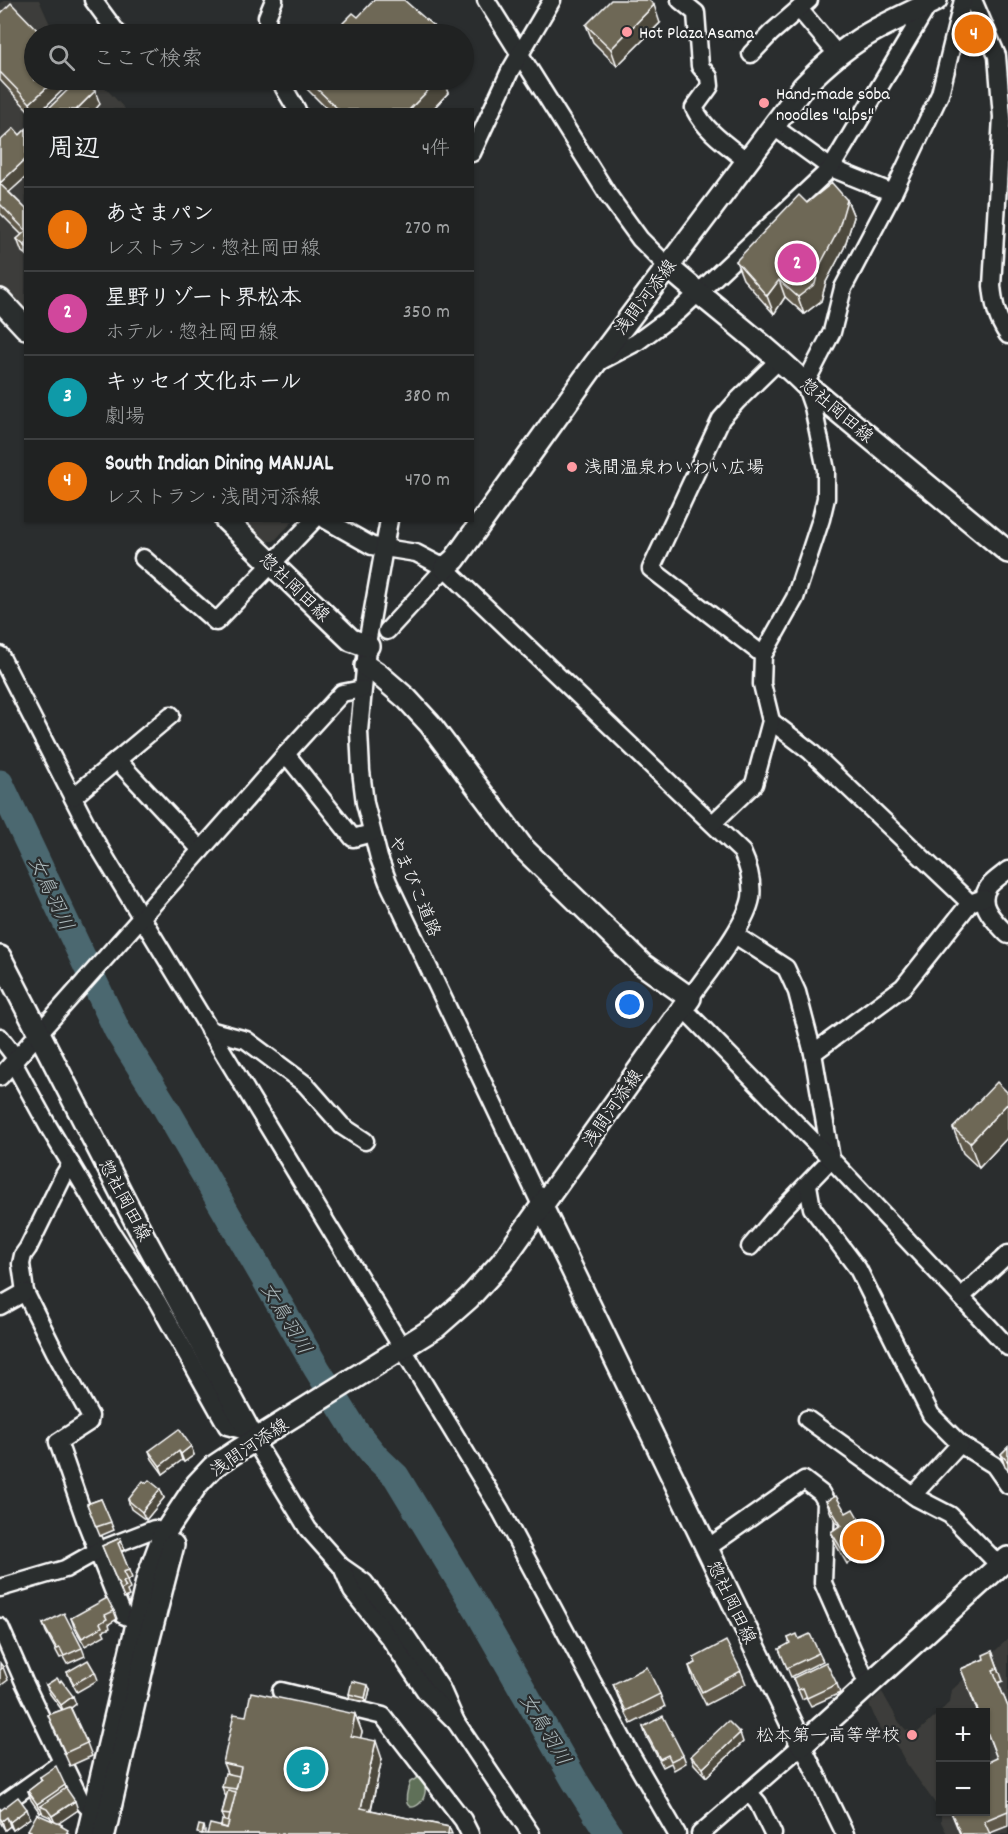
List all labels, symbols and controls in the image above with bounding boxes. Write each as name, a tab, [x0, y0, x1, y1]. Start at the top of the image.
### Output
pin: 4	[954, 12, 994, 57]
place label: Hot Plaza Asama	[639, 22, 755, 47]
search box	[24, 24, 474, 90]
marker: Hot Plaza Asama	[620, 25, 634, 39]
icon: search	[45, 41, 78, 74]
text: ここで検索	[93, 45, 203, 76]
place label: Hand-made soba noodles "alps"	[776, 83, 890, 129]
marker: Hand-made soba noodles "alps"	[757, 96, 771, 110]
text: 周辺	[48, 132, 100, 169]
text: 4件	[422, 136, 450, 164]
text: あさまパン	[105, 200, 214, 231]
text: 1	[65, 215, 70, 243]
text: 270 m	[404, 215, 450, 243]
text: レストラン · 惣社岡田線	[105, 236, 320, 264]
pin: 2	[778, 240, 816, 286]
street label: 浅間河添線	[610, 255, 684, 342]
text: 星野リゾート界松本	[105, 284, 301, 315]
text: 2	[63, 299, 72, 327]
text: 350 m	[403, 299, 450, 327]
text: ホテル · 惣社岡田線	[105, 320, 278, 348]
text: キッセイ文化ホール	[105, 368, 302, 399]
street label: 惣社岡田線	[793, 373, 878, 450]
text: 3	[63, 383, 72, 411]
text: 380 m	[404, 383, 450, 411]
text: 劇場	[105, 404, 145, 432]
text: South Indian Dining MANJAL	[105, 449, 333, 480]
place label: 浅間温泉わいわい広場	[584, 457, 764, 482]
marker: 浅間温泉わいわい広場	[565, 460, 579, 474]
text: 4	[63, 467, 72, 495]
text: 470 m	[405, 467, 450, 495]
text: レストラン · 浅間河添線	[105, 485, 320, 513]
street label: 惣社岡田線	[252, 549, 334, 629]
street label: やまびこ道路	[380, 832, 445, 942]
water label: 女鳥羽川	[20, 852, 79, 936]
your location	[615, 990, 644, 1019]
street label: 浅間河添線	[578, 1065, 650, 1153]
street label: 惣社岡田線	[91, 1156, 155, 1247]
water label: 女鳥羽川	[252, 1278, 317, 1361]
street label: 浅間河添線	[206, 1414, 295, 1485]
pin: 1	[842, 1518, 882, 1564]
street label: 惣社岡田線	[699, 1557, 761, 1649]
water label: 女鳥羽川	[511, 1689, 576, 1772]
map controls	[936, 1708, 990, 1816]
button: +	[936, 1708, 990, 1762]
place label: 松本第一高等学校	[756, 1725, 900, 1750]
marker: 松本第一高等学校	[905, 1728, 919, 1742]
pin: 3	[286, 1746, 326, 1792]
button: −	[936, 1762, 990, 1816]

